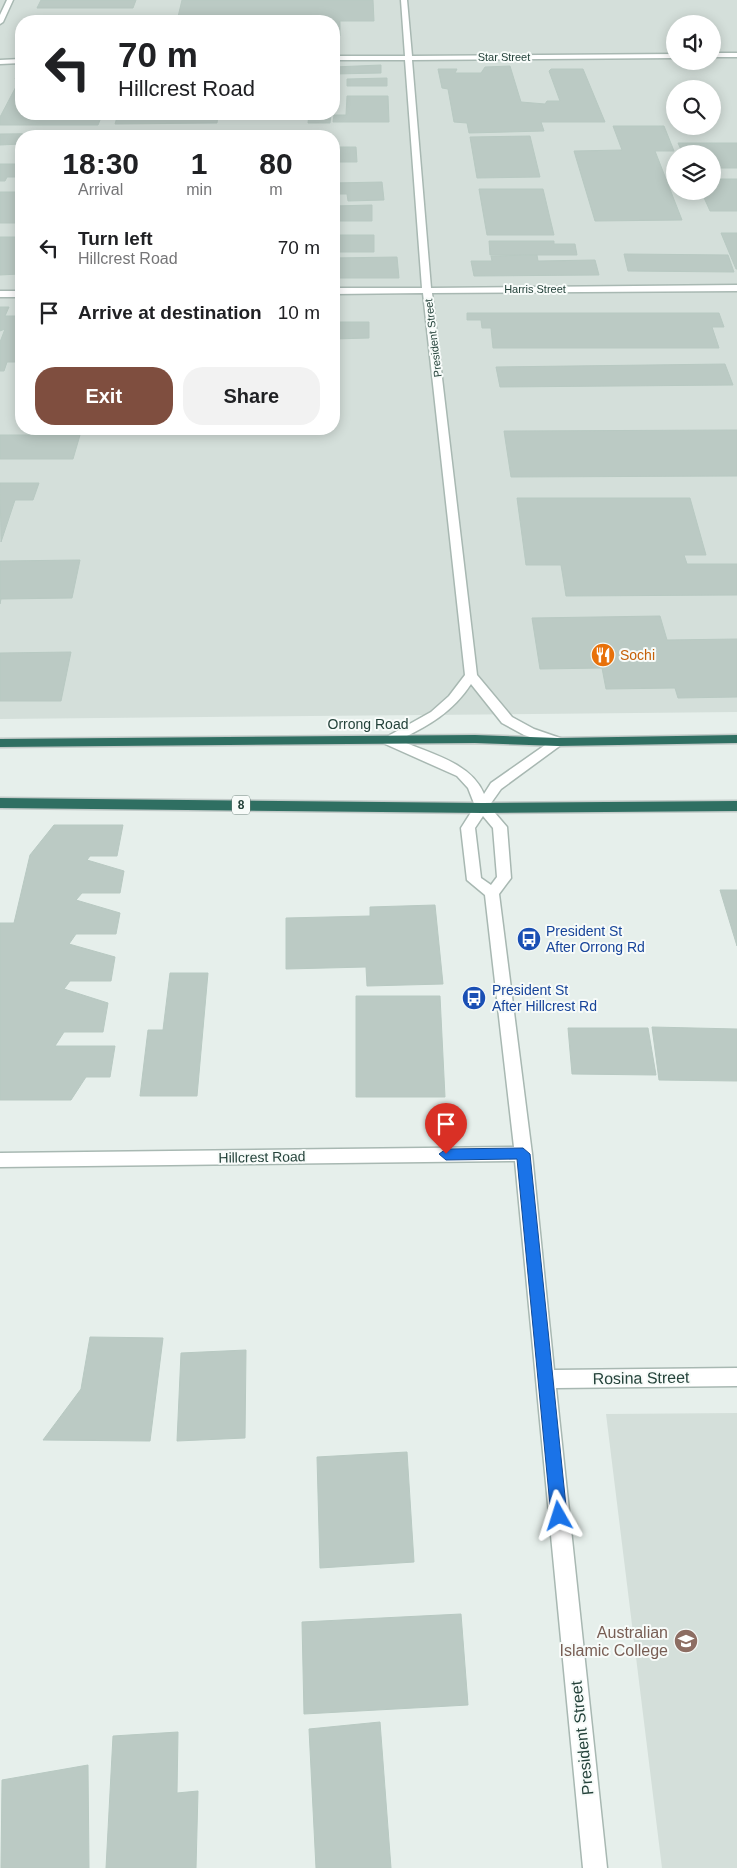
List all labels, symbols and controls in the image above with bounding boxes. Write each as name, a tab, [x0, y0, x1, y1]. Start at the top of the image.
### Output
map controls	[666, 15, 721, 200]
button: sound	[666, 15, 721, 70]
icon: left	[35, 35, 100, 100]
text: 70 m	[118, 35, 198, 74]
street label: Star Street	[478, 51, 530, 63]
text: Hillcrest Road	[118, 76, 255, 101]
button: search	[666, 80, 721, 135]
button: layers	[666, 145, 721, 200]
text: 18:30	[62, 147, 139, 180]
text: 1	[191, 147, 208, 180]
text: 80	[259, 147, 293, 180]
text: Arrival	[78, 181, 123, 198]
text: min	[186, 181, 212, 198]
text: m	[269, 181, 283, 198]
text: Turn left	[78, 228, 153, 249]
icon: left	[35, 234, 63, 262]
text: 70 m	[278, 237, 320, 258]
text: Hillcrest Road	[78, 250, 178, 267]
street label: Harris Street	[504, 283, 566, 295]
street label: President Street	[422, 298, 444, 378]
icon: arrive	[35, 299, 63, 327]
text: Arrive at destination	[78, 302, 262, 323]
text: 10 m	[278, 302, 320, 323]
button: Exit	[35, 367, 173, 425]
button: Share	[183, 367, 320, 425]
restaurant icon: Sochi	[590, 642, 616, 668]
place label: Sochi	[620, 647, 655, 663]
street label: Orrong Road	[328, 716, 408, 732]
road number: 8	[232, 796, 250, 814]
place label: President St After Orrong Rd	[546, 923, 645, 955]
bus stop icon: President St After Orrong Rd	[516, 926, 542, 952]
place label: President St After Hillcrest Rd	[492, 982, 597, 1014]
bus stop icon: President St After Hillcrest Rd	[461, 985, 487, 1011]
pin	[425, 1103, 467, 1154]
icon: arrive	[432, 1110, 460, 1138]
street label: Hillcrest Road	[218, 1148, 306, 1166]
street label: Rosina Street	[592, 1369, 690, 1387]
position arrow	[532, 1489, 584, 1541]
place label: Australian Islamic College	[560, 1624, 668, 1659]
school or university icon: Australian Islamic College	[673, 1628, 699, 1654]
street label: President Street	[567, 1680, 596, 1796]

